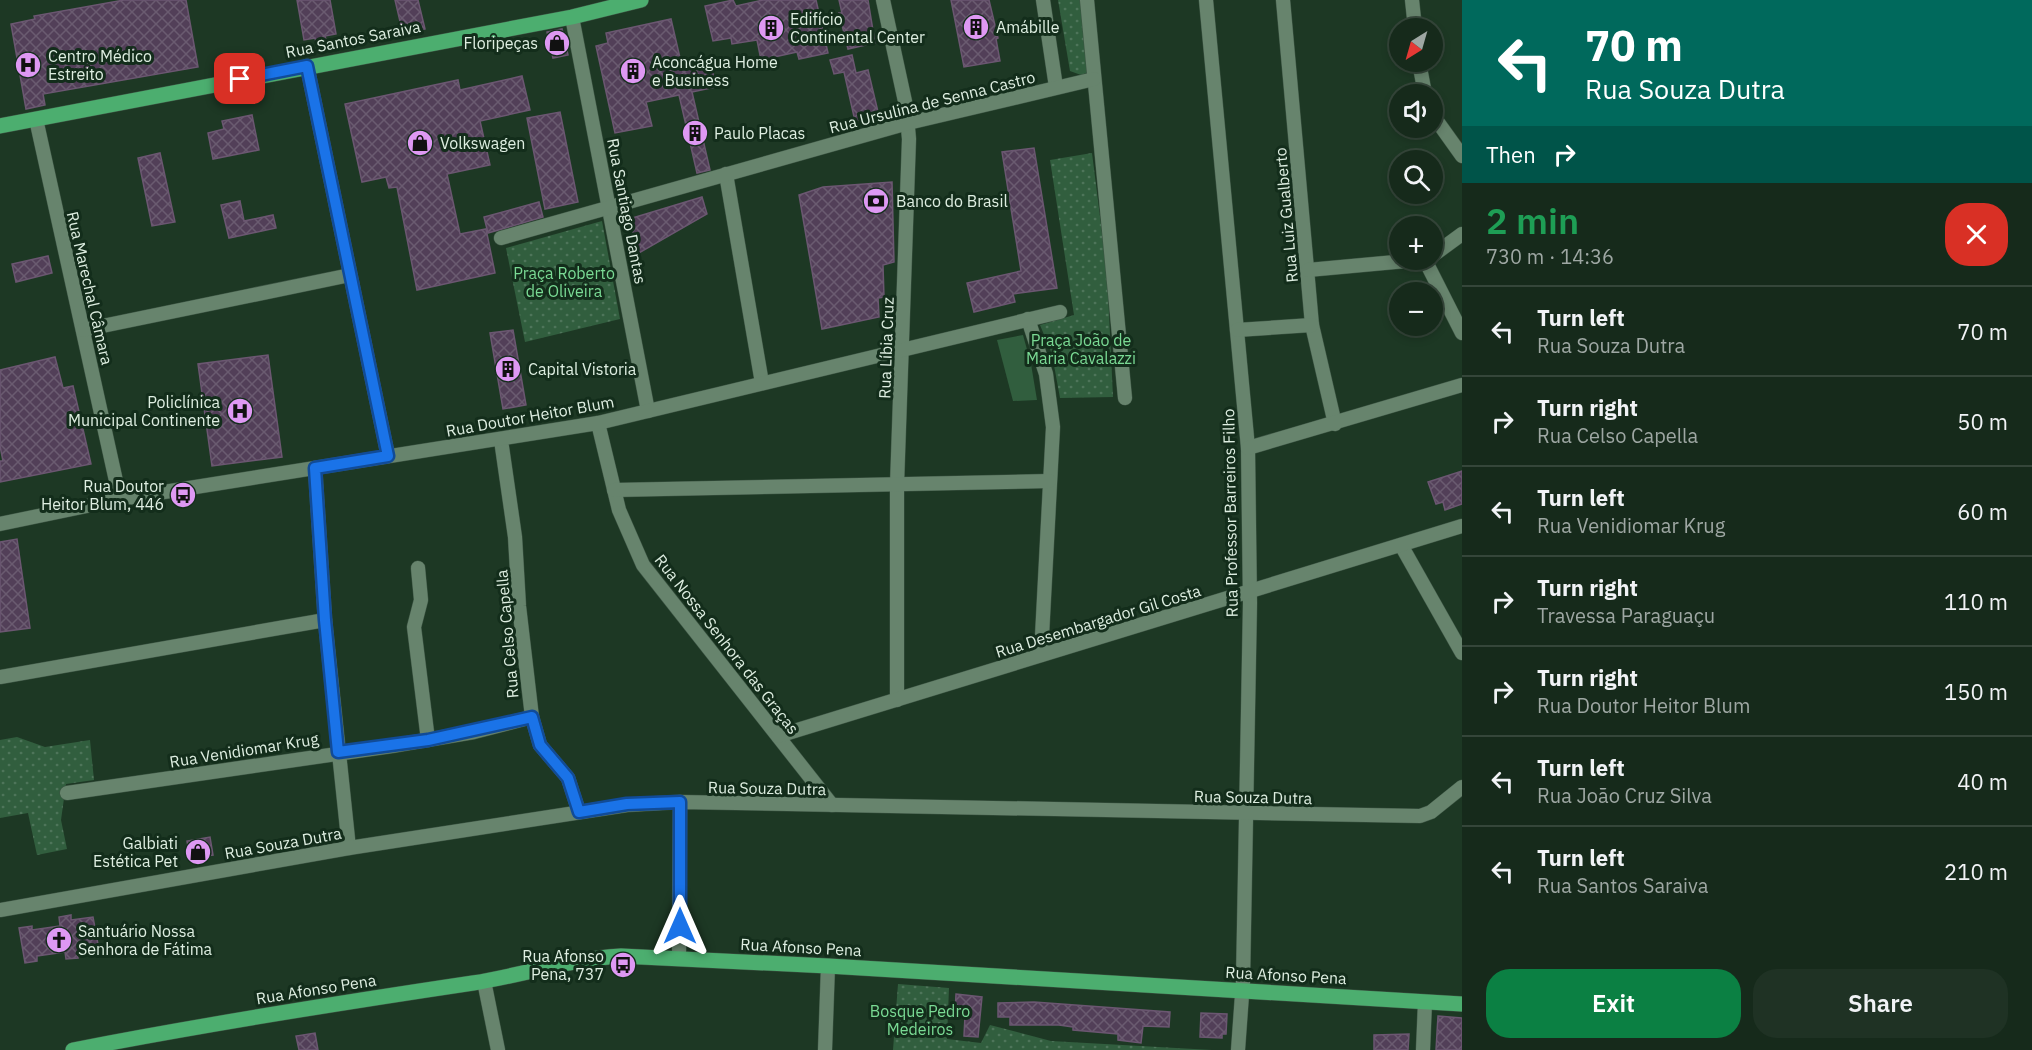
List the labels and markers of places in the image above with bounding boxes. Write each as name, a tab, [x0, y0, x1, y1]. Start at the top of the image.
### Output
place label: Edifício Continental Center	[790, 9, 925, 47]
building icon: Amábille	[961, 12, 991, 42]
building icon: Edifício Continental Center	[756, 13, 786, 43]
place label: Amábille	[996, 17, 1060, 37]
shop icon: Floripeças	[542, 28, 572, 58]
place label: Floripeças	[463, 33, 538, 53]
place label: Centro Médico Estreito	[48, 46, 152, 84]
hospital icon: Centro Médico Estreito	[13, 50, 43, 80]
place label: Aconcágua Home e Business	[652, 52, 778, 90]
pin	[214, 53, 265, 104]
building icon: Aconcágua Home e Business	[618, 56, 648, 86]
building icon: Paulo Placas	[680, 118, 710, 148]
place label: Paulo Placas	[714, 123, 805, 143]
shop icon: Volkswagen	[405, 128, 435, 158]
place label: Volkswagen	[440, 133, 525, 153]
bank icon: Banco do Brasil	[861, 186, 891, 216]
place label: Banco do Brasil	[896, 191, 1008, 211]
building icon: Capital Vistoria	[493, 354, 523, 384]
place label: Capital Vistoria	[528, 359, 637, 379]
place label: Policlínica Municipal Continente	[68, 392, 220, 430]
hospital icon: Policlínica Municipal Continente	[225, 396, 255, 426]
place label: Rua Doutor Heitor Blum, 446	[41, 476, 164, 514]
bus stop icon: Rua Doutor Heitor Blum, 446	[168, 480, 198, 510]
place label: Galbiati Estética Pet	[93, 833, 178, 871]
shop icon: Galbiati Estética Pet	[183, 837, 213, 867]
place label: Santuário Nossa Senhora de Fátima	[78, 921, 213, 959]
church icon: Santuário Nossa Senhora de Fátima	[44, 925, 74, 955]
place label: Rua Afonso Pena, 737	[522, 946, 604, 984]
bus stop icon: Rua Afonso Pena, 737	[608, 950, 638, 980]

